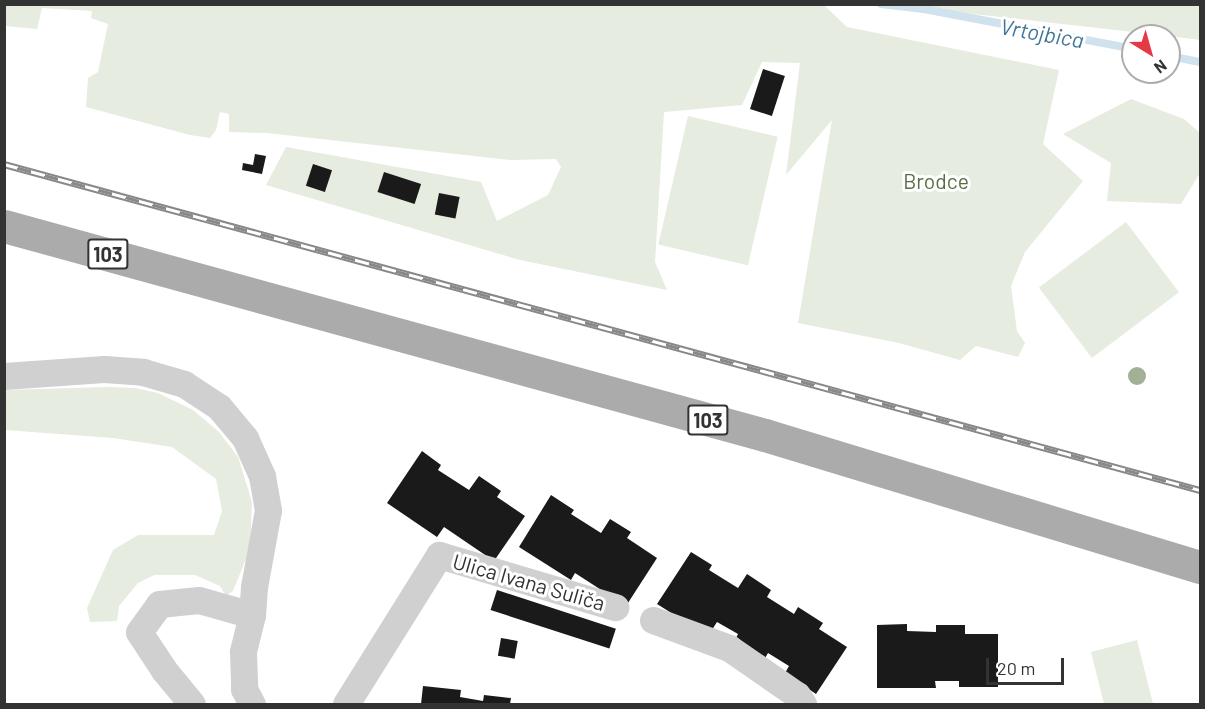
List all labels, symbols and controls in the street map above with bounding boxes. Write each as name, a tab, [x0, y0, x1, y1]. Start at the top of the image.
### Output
water label: Vrtojbica	[998, 13, 1086, 53]
north arrow	[1121, 24, 1181, 84]
text: N	[1151, 56, 1171, 78]
park label: Brodce	[903, 168, 969, 194]
road number: 103	[87, 237, 129, 271]
road number: 103	[687, 403, 729, 437]
street label: Ulica Ivana Suliča	[450, 548, 608, 616]
scale bar	[989, 646, 1067, 684]
text: 20 m	[997, 657, 1035, 679]

